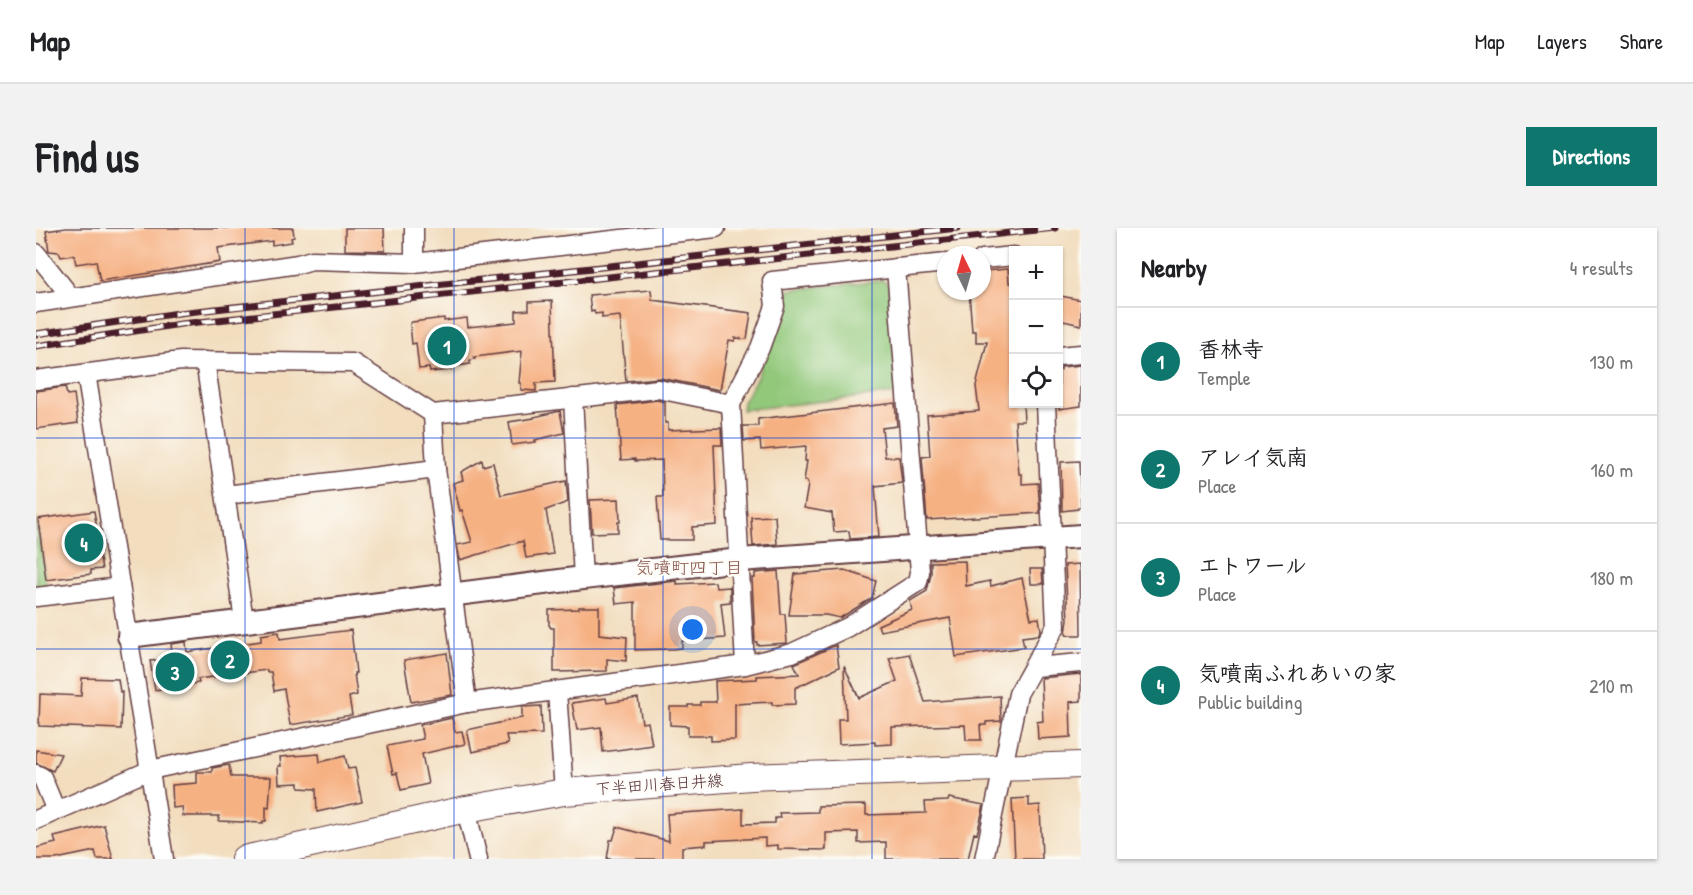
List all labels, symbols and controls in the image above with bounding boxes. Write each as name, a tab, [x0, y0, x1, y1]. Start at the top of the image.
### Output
text: Map	[30, 22, 70, 60]
text: Map	[1475, 27, 1504, 56]
text: Layers	[1537, 27, 1587, 56]
text: Share	[1620, 27, 1663, 56]
button: Directions	[1526, 127, 1657, 186]
text: Find us	[36, 128, 139, 185]
north arrow	[937, 246, 991, 300]
map controls	[1009, 246, 1063, 408]
button: +	[1009, 246, 1063, 300]
text: Nearby	[1141, 250, 1207, 285]
text: 4 results	[1570, 254, 1633, 281]
button: −	[1009, 300, 1063, 354]
pin: 1	[428, 324, 466, 368]
text: 香林寺	[1198, 334, 1264, 364]
text: 1	[1157, 348, 1164, 375]
text: 130 m	[1590, 348, 1633, 375]
button: locate	[1009, 354, 1063, 408]
text: Temple	[1198, 364, 1251, 391]
text: アレイ気南	[1198, 442, 1308, 472]
text: 2	[1156, 456, 1165, 483]
text: 160 m	[1591, 456, 1633, 483]
text: Place	[1198, 472, 1237, 499]
pin: 4	[64, 520, 104, 566]
text: エトワール	[1198, 550, 1307, 580]
district label: 気噴町四丁目	[635, 555, 743, 580]
text: 3	[1156, 564, 1165, 591]
text: 180 m	[1590, 564, 1633, 591]
text: Place	[1198, 580, 1237, 607]
your location	[678, 615, 707, 644]
pin: 2	[210, 638, 250, 682]
pin: 3	[156, 650, 194, 694]
text: 気噴南ふれあいの家	[1198, 658, 1396, 688]
text: 4	[1157, 672, 1164, 699]
text: 210 m	[1589, 672, 1633, 699]
text: Public building	[1198, 688, 1302, 715]
street label: 下半田川春日井線	[594, 769, 724, 799]

